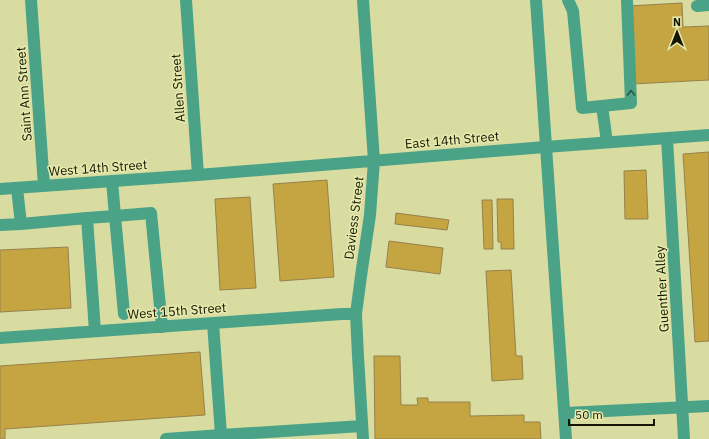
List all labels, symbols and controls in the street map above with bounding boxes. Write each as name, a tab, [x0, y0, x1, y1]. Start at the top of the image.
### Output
north arrow	[657, 12, 697, 52]
text: N	[673, 15, 681, 29]
street label: Saint Ann Street	[12, 46, 36, 142]
street label: Allen Street	[167, 53, 189, 123]
one-way arrow	[627, 90, 635, 96]
street label: East 14th Street	[404, 127, 500, 153]
street label: West 14th Street	[48, 156, 148, 180]
street label: Daviess Street	[340, 175, 368, 261]
street label: Guenther Alley	[651, 245, 673, 333]
street label: West 15th Street	[127, 299, 227, 323]
scale bar	[569, 401, 654, 427]
text: 50 m	[575, 407, 603, 422]

